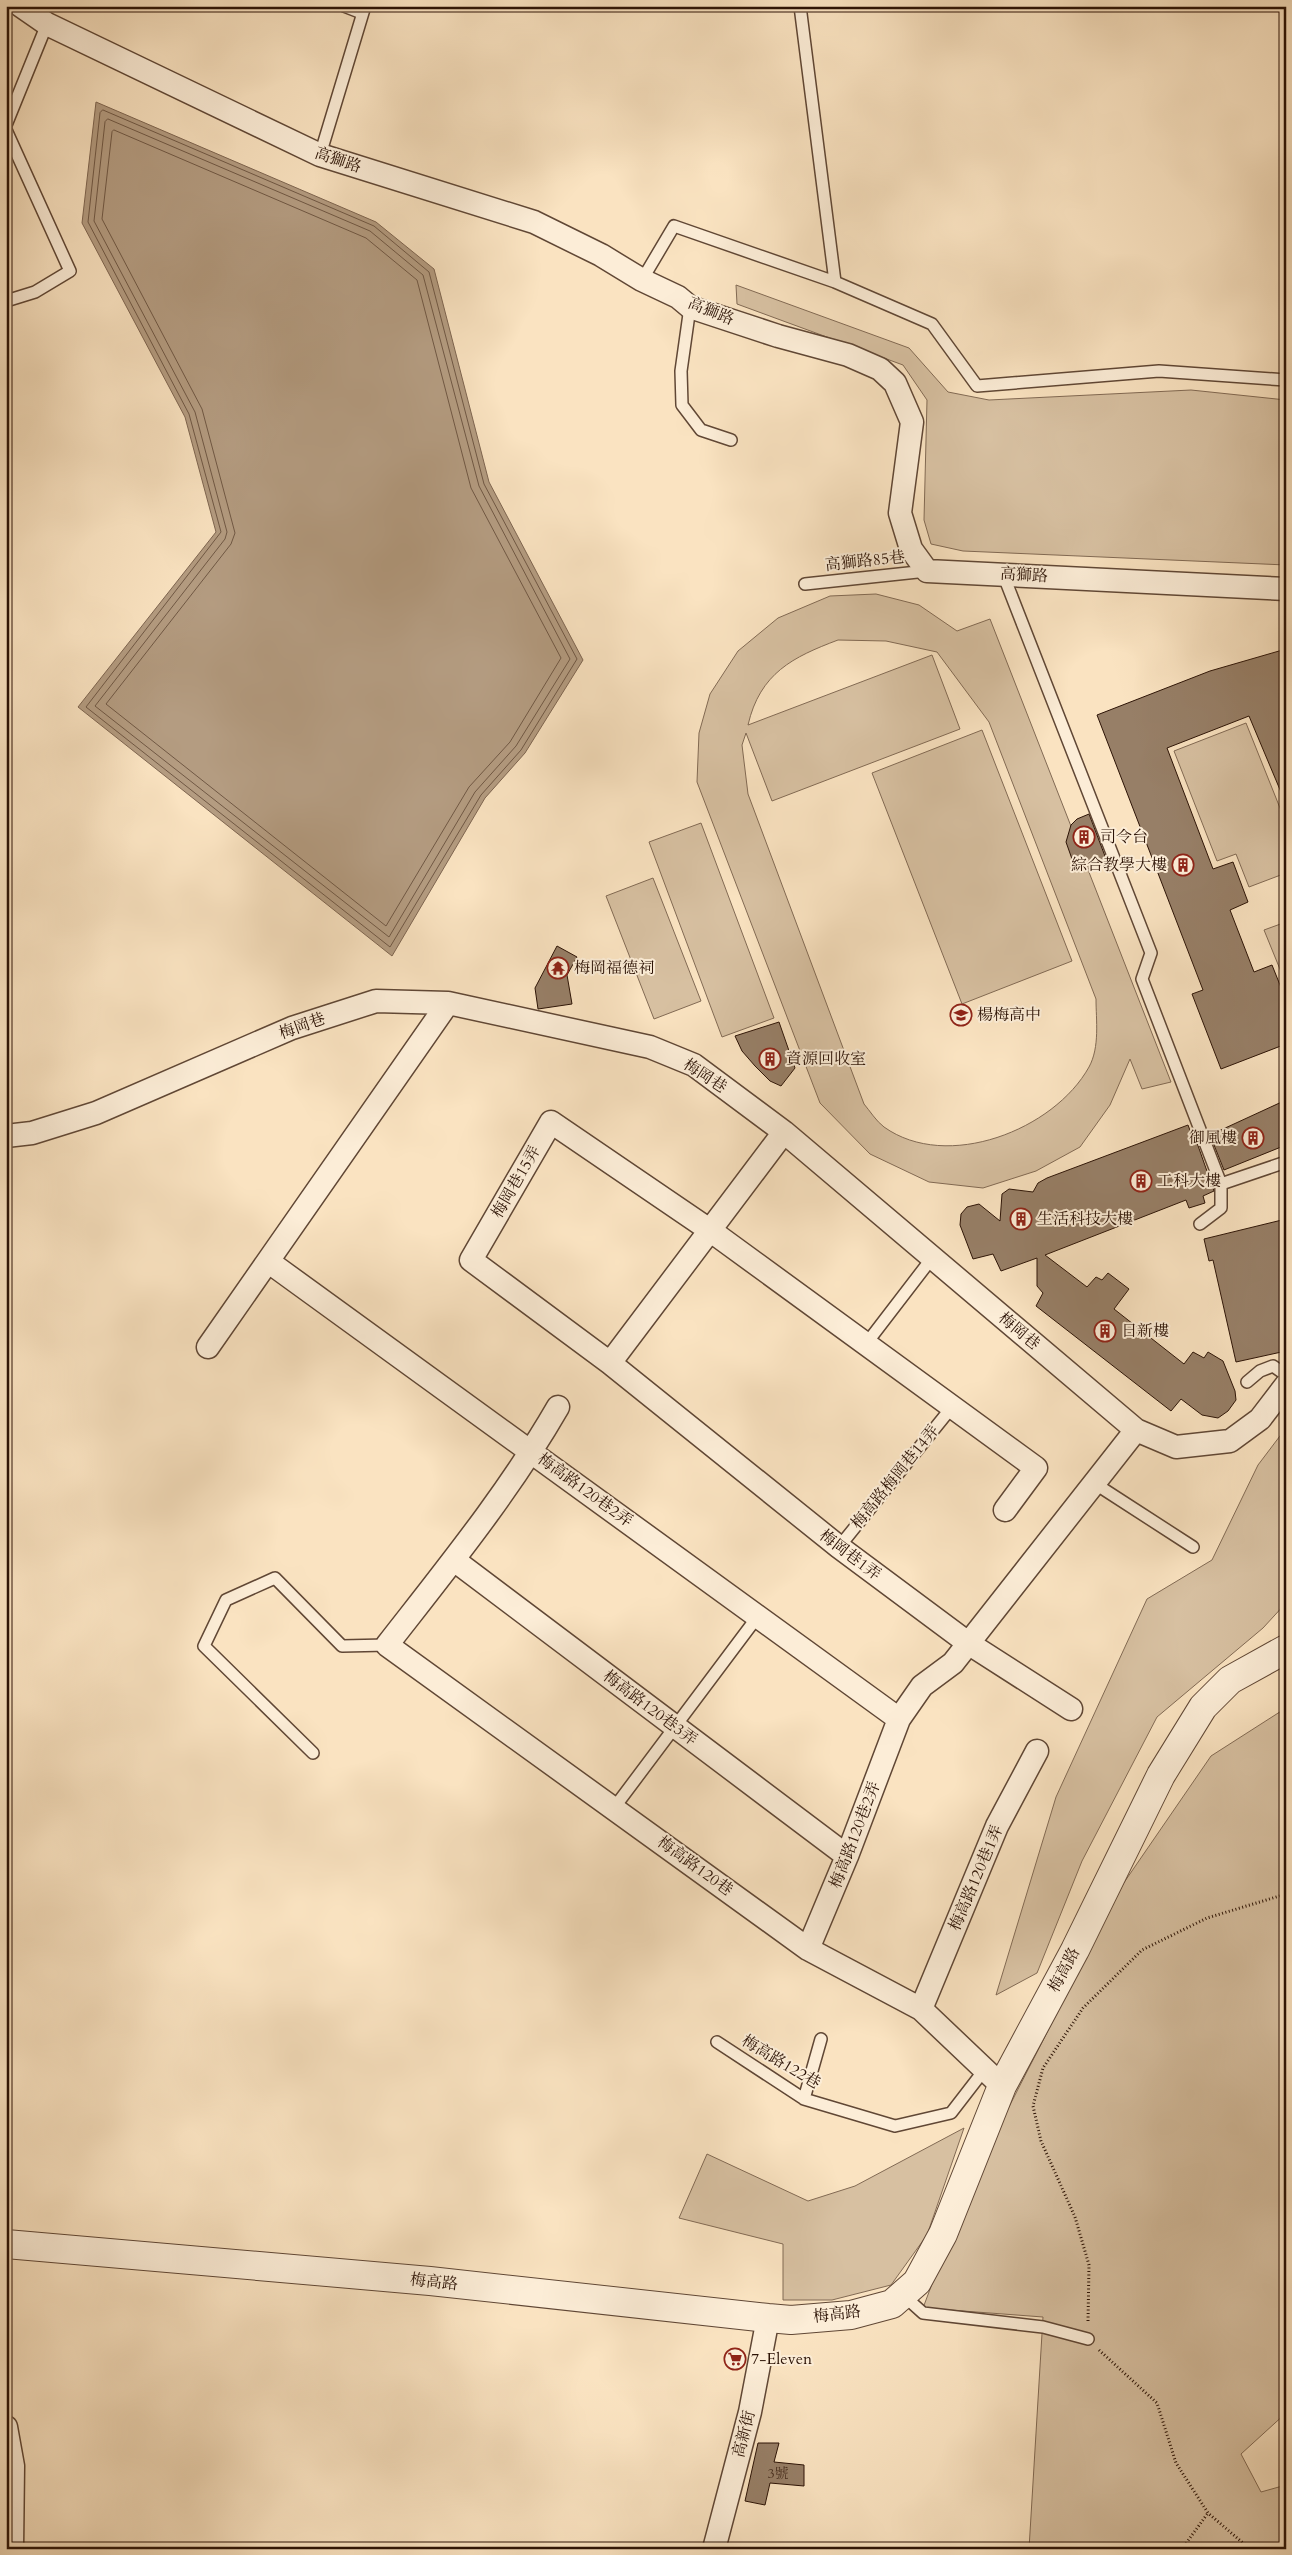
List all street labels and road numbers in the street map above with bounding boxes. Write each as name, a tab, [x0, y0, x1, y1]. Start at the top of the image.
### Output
street label: 高獅路	[312, 142, 364, 178]
street label: 高獅路	[685, 292, 737, 330]
street label: 高獅路85巷	[824, 546, 906, 576]
street label: 高獅路	[999, 563, 1049, 587]
street label: 梅岡巷	[276, 1007, 328, 1045]
street label: 梅岡巷	[679, 1054, 731, 1098]
street label: 梅岡巷15弄	[486, 1142, 546, 1222]
street label: 梅岡巷	[994, 1307, 1044, 1355]
street label: 梅高路梅岡巷14弄	[846, 1420, 944, 1534]
street label: 梅高路120巷2弄	[533, 1448, 637, 1532]
street label: 梅岡巷1弄	[815, 1524, 885, 1586]
street label: 梅高路120巷3弄	[598, 1665, 702, 1751]
street label: 梅高路120巷2弄	[825, 1778, 885, 1892]
street label: 梅高路120巷1弄	[944, 1822, 1008, 1934]
street label: 梅高路120巷	[653, 1831, 737, 1901]
street label: 梅高路	[1043, 1944, 1085, 1996]
street label: 梅高路122巷	[737, 2030, 825, 2094]
street label: 梅高路	[409, 2269, 459, 2295]
street label: 梅高路	[812, 2300, 862, 2328]
street label: 高新街	[728, 2408, 760, 2460]

